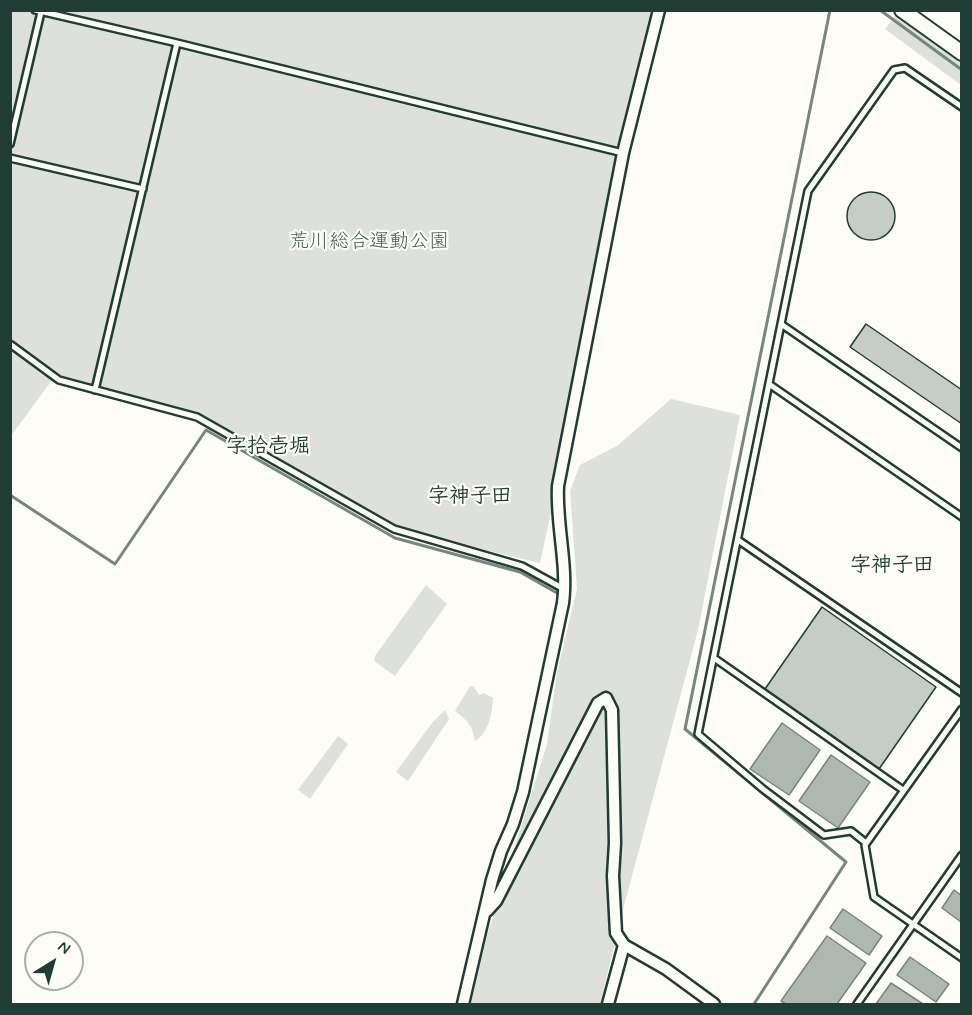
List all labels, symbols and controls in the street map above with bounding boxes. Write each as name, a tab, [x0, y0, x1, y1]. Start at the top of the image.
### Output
park label: 荒川総合運動公園	[289, 231, 449, 255]
district label: 字拾壱堀	[226, 435, 310, 461]
district label: 字神子田	[428, 485, 512, 511]
district label: 字神子田	[850, 554, 934, 580]
north arrow	[24, 931, 84, 991]
text: N	[53, 936, 75, 959]

